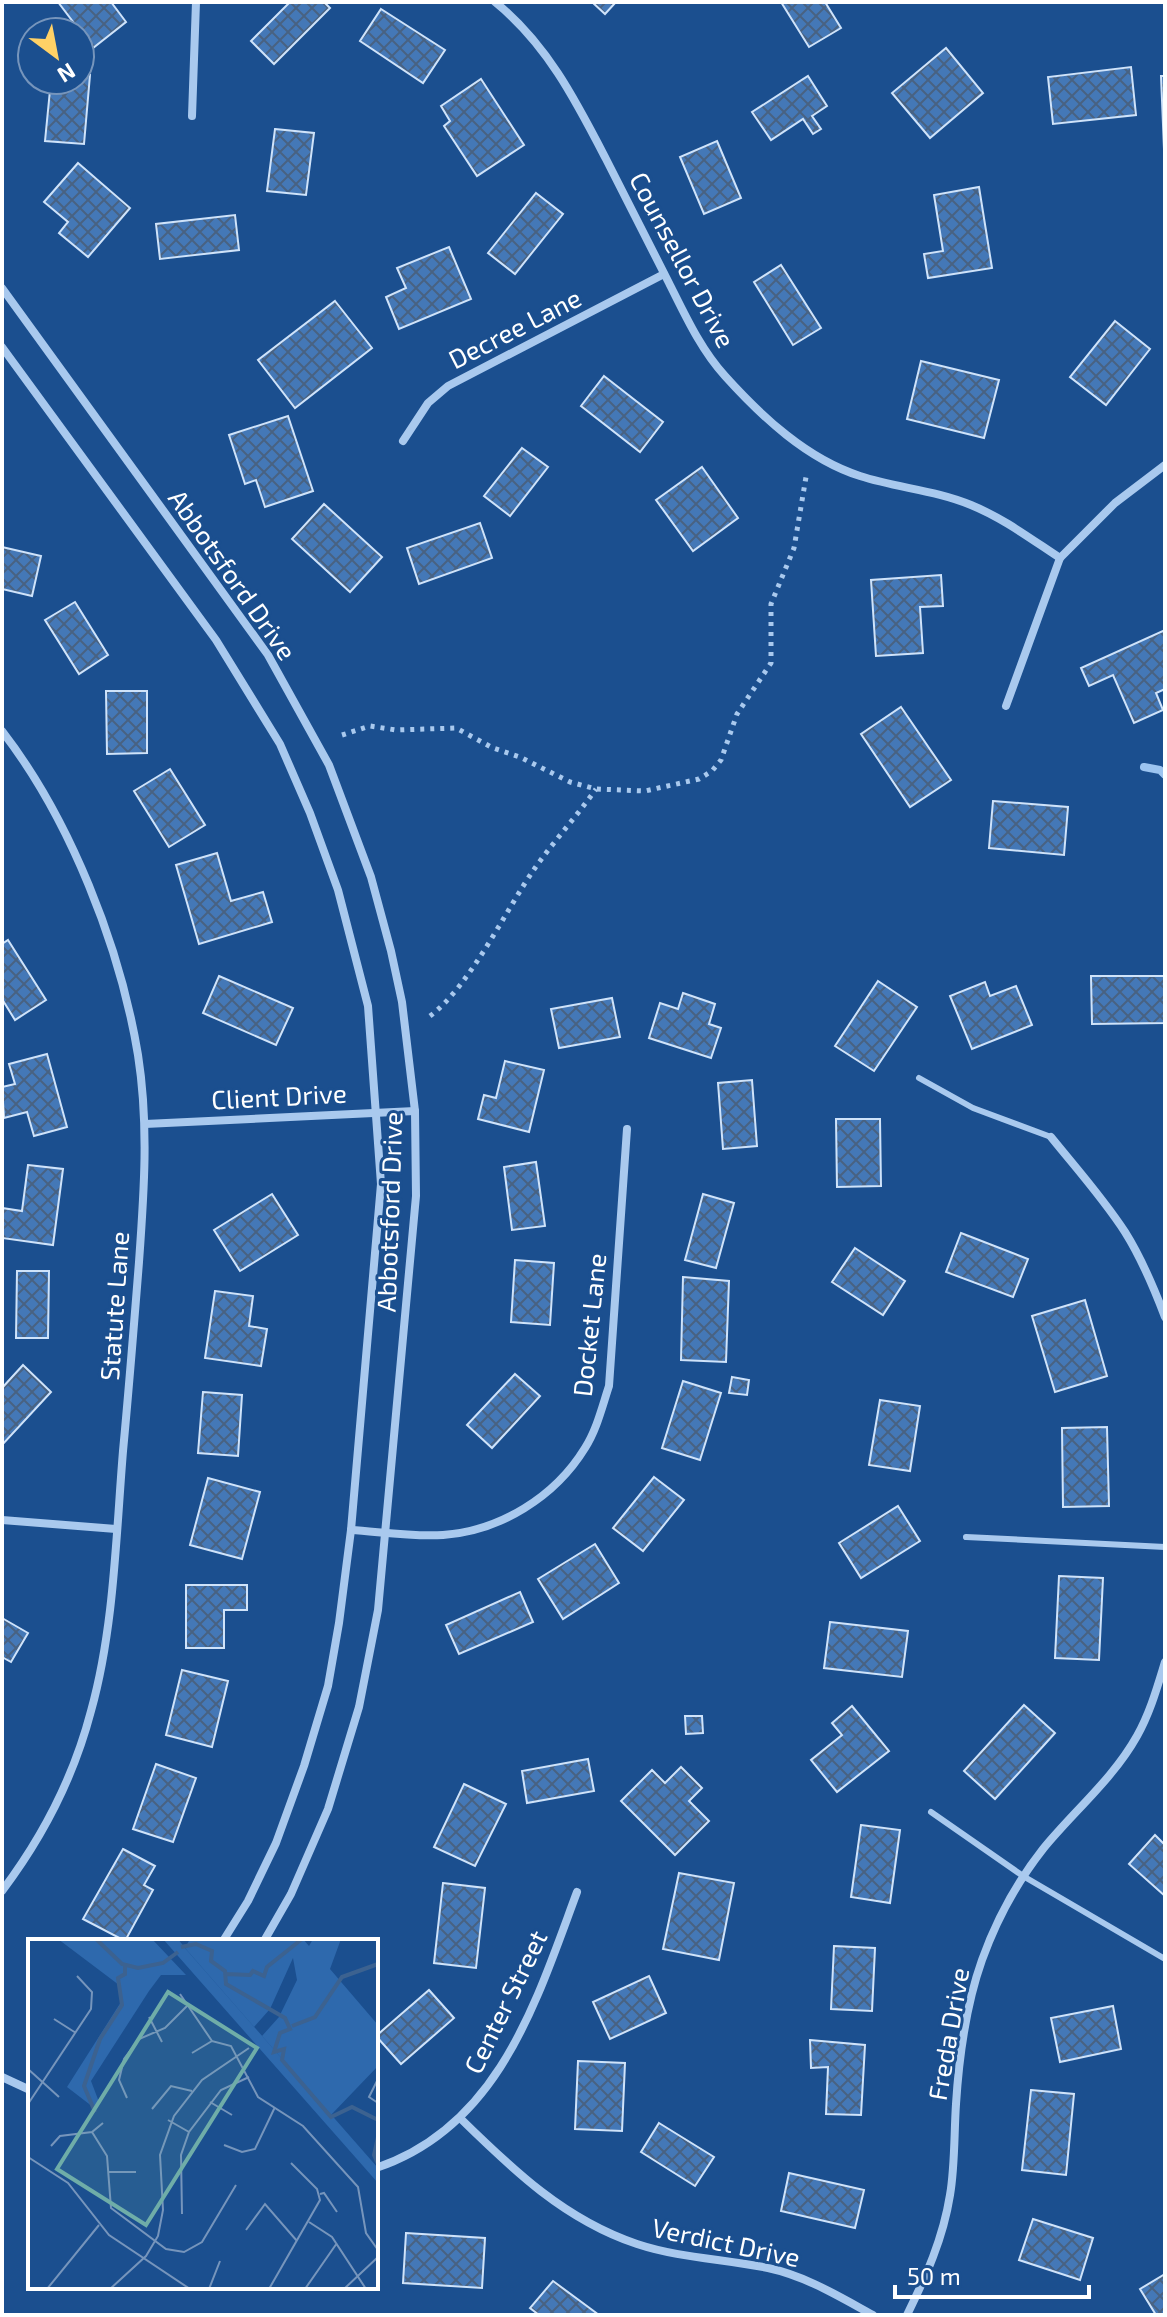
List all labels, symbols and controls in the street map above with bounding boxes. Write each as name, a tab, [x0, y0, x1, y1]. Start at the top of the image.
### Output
north arrow	[16, 16, 96, 96]
text: N	[54, 59, 81, 89]
street label: Counsellor Drive	[624, 166, 743, 352]
street label: Decree Lane	[443, 281, 586, 374]
street label: Abbotsford Drive	[163, 483, 303, 665]
street label: Client Drive	[210, 1076, 347, 1115]
street label: Abbotsford Drive	[370, 1111, 407, 1313]
street label: Statute Lane	[93, 1230, 134, 1382]
street label: Docket Lane	[566, 1252, 611, 1398]
street label: Center Street	[457, 1925, 553, 2078]
inset map	[28, 1939, 378, 2289]
street label: Freda Drive	[921, 1965, 974, 2103]
street label: Verdict Drive	[649, 2211, 803, 2272]
scale bar	[895, 2249, 1089, 2299]
text: 50 m	[907, 2261, 961, 2290]

